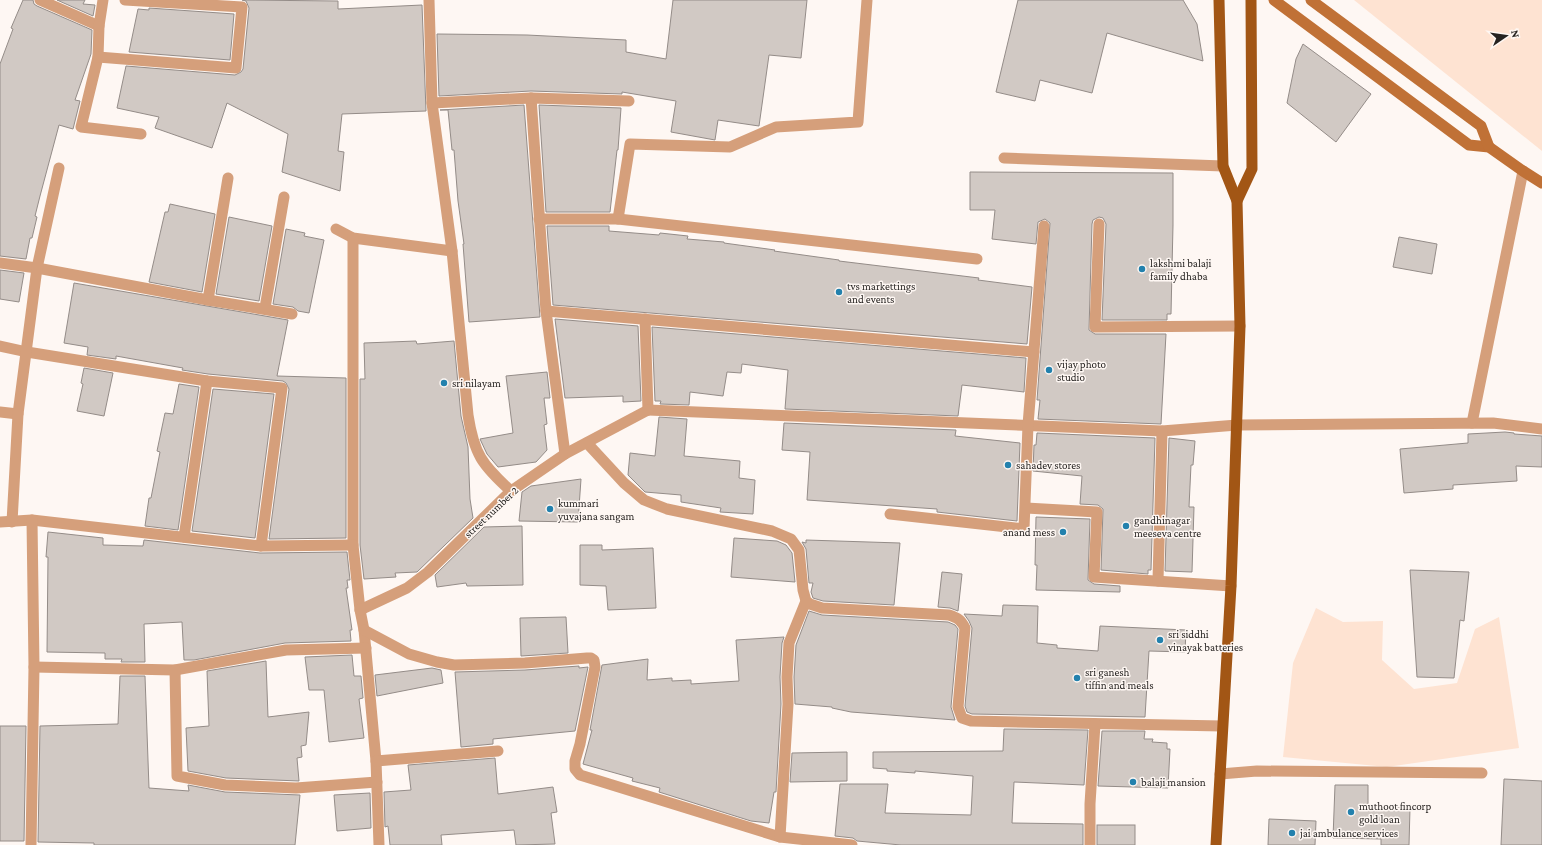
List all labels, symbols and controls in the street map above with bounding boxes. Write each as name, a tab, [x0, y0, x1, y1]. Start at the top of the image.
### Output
north arrow	[1486, 16, 1526, 56]
text: N	[1509, 29, 1523, 39]
place label: lakshmi balaji family dhaba	[1150, 257, 1212, 283]
marker: lakshmi balaji family dhaba	[1137, 264, 1147, 274]
place label: tvs markettings and events	[847, 280, 915, 305]
marker: tvs markettings and events	[834, 287, 844, 297]
place label: vijay photo studio	[1056, 358, 1107, 383]
marker: vijay photo studio	[1044, 365, 1054, 375]
place label: sri nilayam	[452, 377, 501, 390]
marker: sri nilayam	[439, 378, 449, 388]
place label: sahadev stores	[1016, 459, 1080, 471]
marker: sahadev stores	[1003, 460, 1013, 470]
street label: street number 2	[462, 484, 520, 540]
place label: kummari yuvajana sangam	[557, 497, 635, 523]
marker: kummari yuvajana sangam	[545, 504, 555, 514]
place label: gandhinagar meeseva centre	[1134, 514, 1201, 539]
marker: gandhinagar meeseva centre	[1121, 521, 1131, 531]
place label: anand mess	[1003, 526, 1055, 538]
marker: anand mess	[1058, 527, 1068, 537]
place label: sri siddhi vinayak batteries	[1167, 628, 1243, 654]
marker: sri siddhi vinayak batteries	[1155, 635, 1165, 645]
place label: sri ganesh tiffin and meals	[1085, 666, 1153, 691]
marker: sri ganesh tiffin and meals	[1072, 673, 1082, 683]
place label: balaji mansion	[1141, 776, 1206, 789]
marker: balaji mansion	[1128, 777, 1138, 787]
place label: muthoot fincorp gold loan	[1359, 800, 1432, 826]
marker: muthoot fincorp gold loan	[1346, 807, 1356, 817]
place label: jai ambulance services	[1299, 827, 1398, 840]
marker: jai ambulance services	[1287, 828, 1297, 838]

